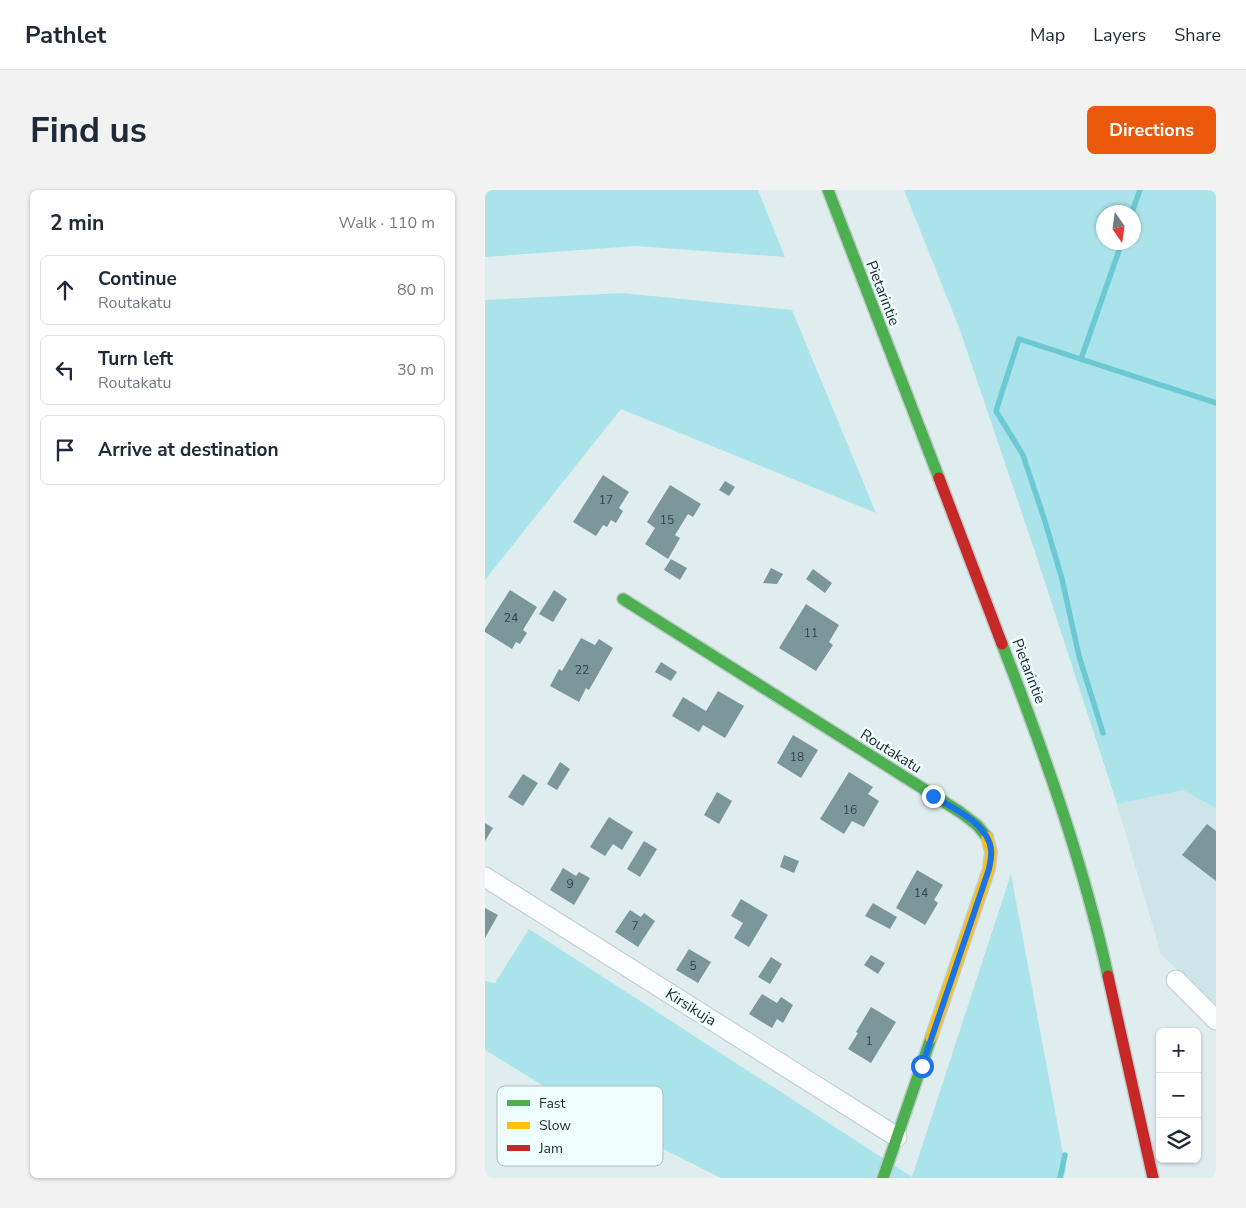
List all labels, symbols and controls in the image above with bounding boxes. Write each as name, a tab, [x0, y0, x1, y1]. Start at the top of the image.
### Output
text: Pathlet	[25, 19, 106, 51]
text: Map	[1030, 23, 1065, 47]
text: Layers	[1093, 23, 1146, 47]
text: Share	[1174, 23, 1221, 47]
button: Directions	[1087, 106, 1216, 154]
text: Find us	[30, 107, 147, 154]
north arrow	[1096, 205, 1141, 250]
text: 2 min	[50, 209, 104, 237]
text: Walk · 110 m	[339, 212, 435, 234]
street label: Pietarintie	[861, 258, 905, 328]
text: Continue	[98, 266, 177, 292]
icon: ahead	[51, 276, 79, 304]
text: 80 m	[397, 279, 434, 301]
text: Routakatu	[98, 292, 171, 314]
text: Turn left	[98, 346, 173, 372]
icon: left	[51, 356, 79, 384]
text: 30 m	[397, 359, 434, 381]
text: Routakatu	[98, 372, 171, 394]
icon: arrive	[51, 436, 79, 464]
text: Arrive at destination	[98, 437, 279, 463]
house number: 17	[599, 492, 613, 508]
house number: 15	[660, 512, 674, 528]
house number: 24	[504, 610, 518, 626]
house number: 11	[804, 625, 818, 641]
street label: Pietarintie	[1007, 636, 1051, 706]
house number: 22	[575, 662, 589, 678]
street label: Routakatu	[857, 724, 925, 778]
house number: 18	[790, 749, 804, 765]
route end	[922, 785, 945, 808]
house number: 16	[843, 802, 857, 818]
house number: 9	[566, 876, 574, 892]
house number: 14	[914, 885, 928, 901]
house number: 7	[631, 918, 639, 934]
house number: 5	[689, 958, 697, 974]
street label: Kirsikuja	[662, 984, 720, 1030]
map controls	[1156, 1028, 1201, 1163]
button: +	[1156, 1028, 1201, 1073]
house number: 1	[865, 1033, 873, 1049]
route start	[911, 1055, 934, 1078]
button: −	[1156, 1073, 1201, 1118]
legend	[497, 1086, 663, 1166]
text: Fast	[539, 1094, 565, 1113]
text: Slow	[539, 1116, 571, 1135]
button: layers	[1156, 1118, 1201, 1163]
text: Jam	[538, 1139, 563, 1158]

